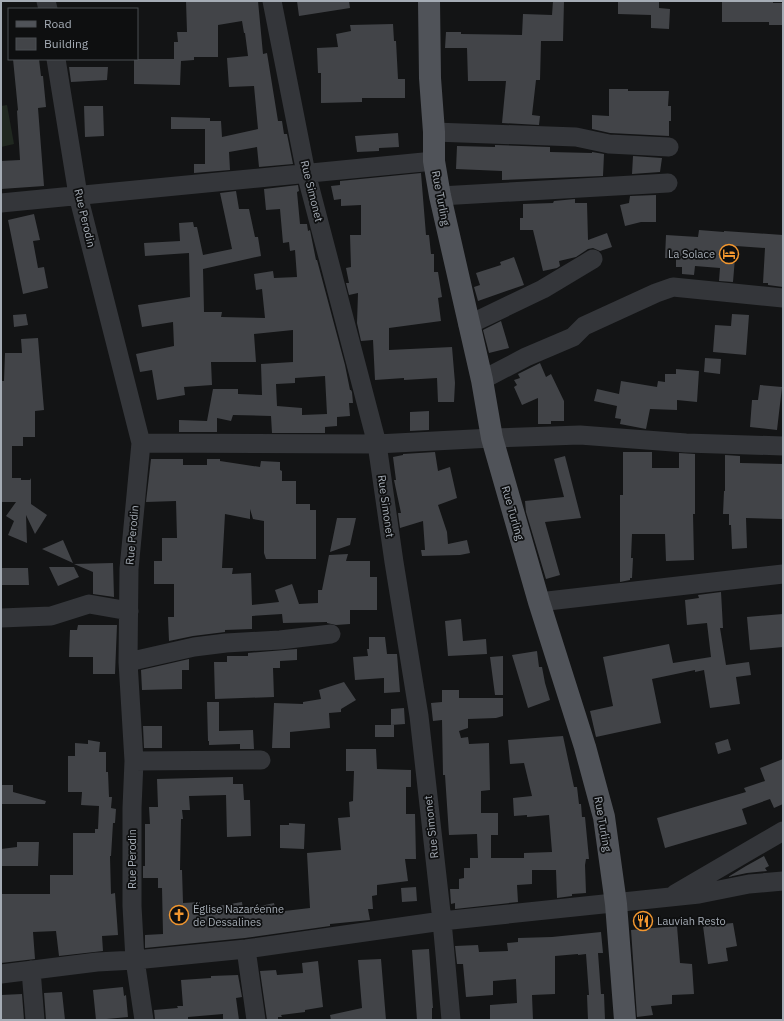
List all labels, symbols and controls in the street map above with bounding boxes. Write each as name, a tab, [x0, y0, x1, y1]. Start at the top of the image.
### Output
legend	[8, 8, 138, 60]
text: Road	[44, 16, 72, 31]
text: Building	[44, 36, 89, 51]
street label: Rue Simonet	[298, 159, 326, 223]
street label: Rue Turling	[429, 169, 453, 227]
street label: Rue Perodin	[71, 187, 99, 249]
hotel icon: La Solace	[718, 243, 740, 265]
place label: La Solace	[668, 247, 715, 261]
street label: Rue Simonet	[375, 474, 397, 538]
street label: Rue Turling	[499, 484, 527, 542]
street label: Rue Perodin	[122, 505, 142, 565]
street label: Rue Simonet	[421, 795, 441, 859]
street label: Rue Turling	[591, 795, 615, 853]
street label: Rue Perodin	[125, 829, 139, 889]
place label: Église Nazaréenne de Dessalines	[193, 902, 284, 929]
church icon: Église Nazaréenne de Dessalines	[168, 904, 190, 926]
restaurant icon: Lauviah Resto	[632, 910, 654, 932]
place label: Lauviah Resto	[657, 914, 726, 928]

